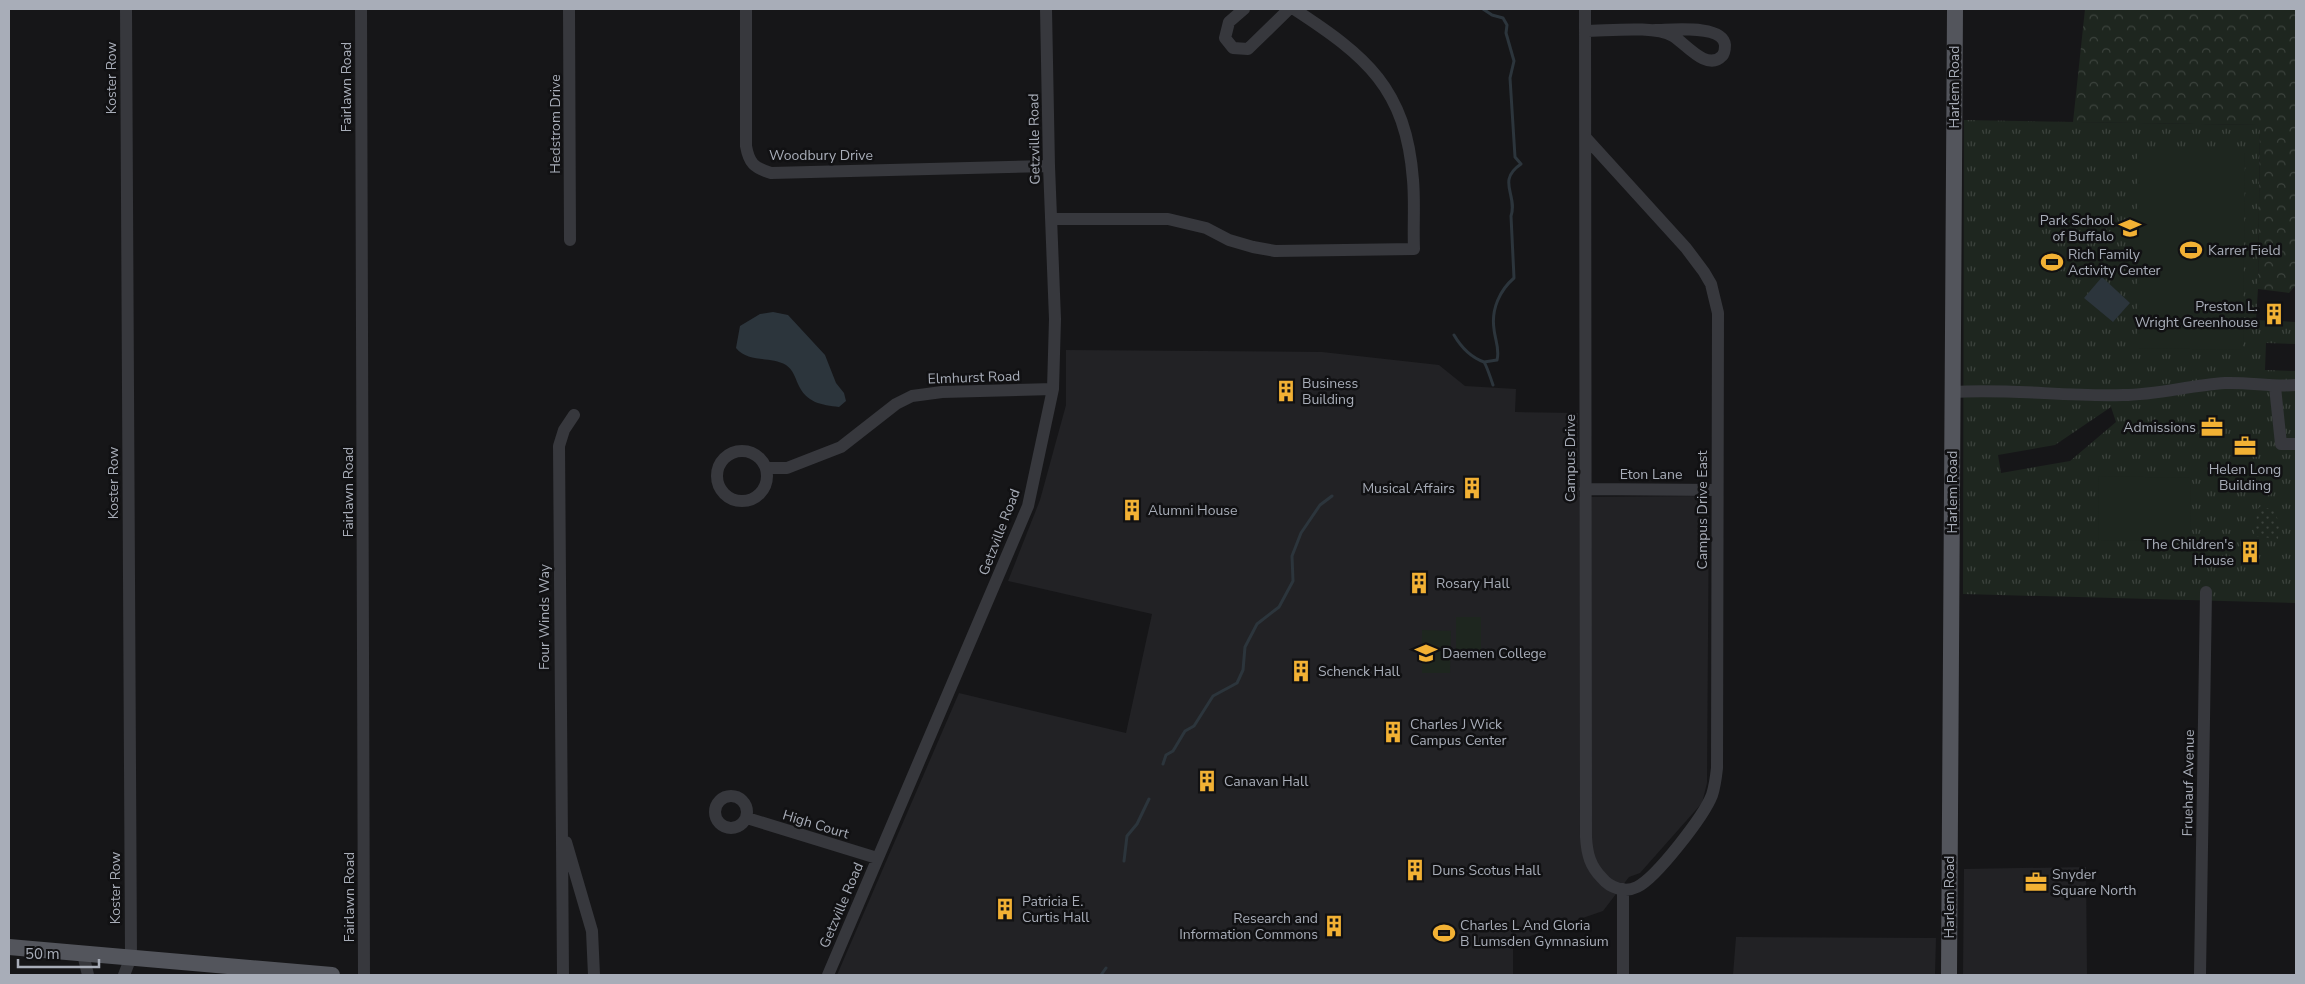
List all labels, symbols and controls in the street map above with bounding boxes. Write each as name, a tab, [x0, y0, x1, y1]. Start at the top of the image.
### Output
street label: Koster Row	[102, 41, 121, 114]
street label: Fairlawn Road	[337, 42, 356, 132]
street label: Harlem Road	[1945, 46, 1964, 128]
street label: Hedstrom Drive	[546, 74, 565, 174]
street label: Getzville Road	[1024, 93, 1045, 185]
street label: Woodbury Drive	[769, 146, 873, 165]
place label: Park School of Buffalo	[2040, 211, 2115, 246]
school or university icon: Park School of Buffalo	[2117, 215, 2143, 241]
sports icon: Karrer Field	[2178, 237, 2204, 263]
place label: Karrer Field	[2208, 241, 2281, 260]
place label: Rich Family Activity Center	[2068, 245, 2161, 280]
sports icon: Rich Family Activity Center	[2039, 249, 2065, 275]
place label: Preston L. Wright Greenhouse	[2135, 297, 2258, 332]
building icon: Preston L. Wright Greenhouse	[2261, 301, 2287, 327]
street label: Elmhurst Road	[927, 366, 1021, 389]
place label: Business Building	[1302, 374, 1358, 409]
building icon: Business Building	[1273, 378, 1299, 404]
street label: Campus Drive	[1561, 414, 1580, 502]
office icon: Admissions	[2199, 414, 2225, 440]
place label: Admissions	[2123, 418, 2196, 437]
office icon: Helen Long Building	[2232, 433, 2258, 459]
street label: Koster Row	[104, 446, 123, 519]
street label: Fairlawn Road	[339, 447, 358, 537]
street label: Campus Drive East	[1693, 451, 1712, 569]
street label: Harlem Road	[1943, 451, 1962, 533]
place label: Helen Long Building	[2209, 460, 2281, 495]
street label: Eton Lane	[1620, 465, 1682, 484]
building icon: Musical Affairs	[1459, 475, 1485, 501]
place label: Musical Affairs	[1362, 479, 1455, 498]
street label: Getzville Road	[974, 486, 1025, 578]
building icon: Alumni House	[1119, 497, 1145, 523]
place label: Alumni House	[1148, 501, 1237, 520]
place label: The Children's House	[2144, 535, 2234, 570]
building icon: The Children's House	[2237, 539, 2263, 565]
street label: Four Winds Way	[535, 563, 554, 670]
building icon: Rosary Hall	[1406, 570, 1432, 596]
place label: Rosary Hall	[1436, 574, 1511, 593]
school or university icon: Daemen College	[1413, 640, 1439, 666]
place label: Daemen College	[1442, 644, 1546, 663]
building icon: Schenck Hall	[1288, 658, 1314, 684]
place label: Schenck Hall	[1318, 662, 1401, 681]
place label: Charles J Wick Campus Center	[1410, 715, 1507, 750]
building icon: Charles J Wick Campus Center	[1380, 719, 1406, 745]
street label: Fruehauf Avenue	[2178, 729, 2199, 837]
building icon: Canavan Hall	[1194, 768, 1220, 794]
place label: Canavan Hall	[1224, 772, 1309, 791]
street label: High Court	[780, 805, 851, 844]
street label: Koster Row	[106, 851, 125, 924]
street label: Fairlawn Road	[340, 852, 359, 942]
street label: Harlem Road	[1940, 856, 1959, 938]
building icon: Duns Scotus Hall	[1402, 857, 1428, 883]
street label: Getzville Road	[815, 860, 868, 951]
place label: Duns Scotus Hall	[1432, 861, 1541, 880]
place label: Snyder Square North	[2052, 865, 2136, 900]
office icon: Snyder Square North	[2023, 869, 2049, 895]
place label: Patricia E. Curtis Hall	[1022, 892, 1090, 927]
building icon: Patricia E. Curtis Hall	[992, 896, 1018, 922]
place label: Research and Information Commons	[1179, 909, 1318, 944]
building icon: Research and Information Commons	[1321, 913, 1347, 939]
place label: Charles L And Gloria B Lumsden Gymnasium	[1460, 916, 1609, 951]
sports icon: Charles L And Gloria B Lumsden Gymnasium	[1431, 920, 1457, 946]
scale bar	[18, 936, 99, 968]
text: 50 m	[25, 944, 60, 964]

